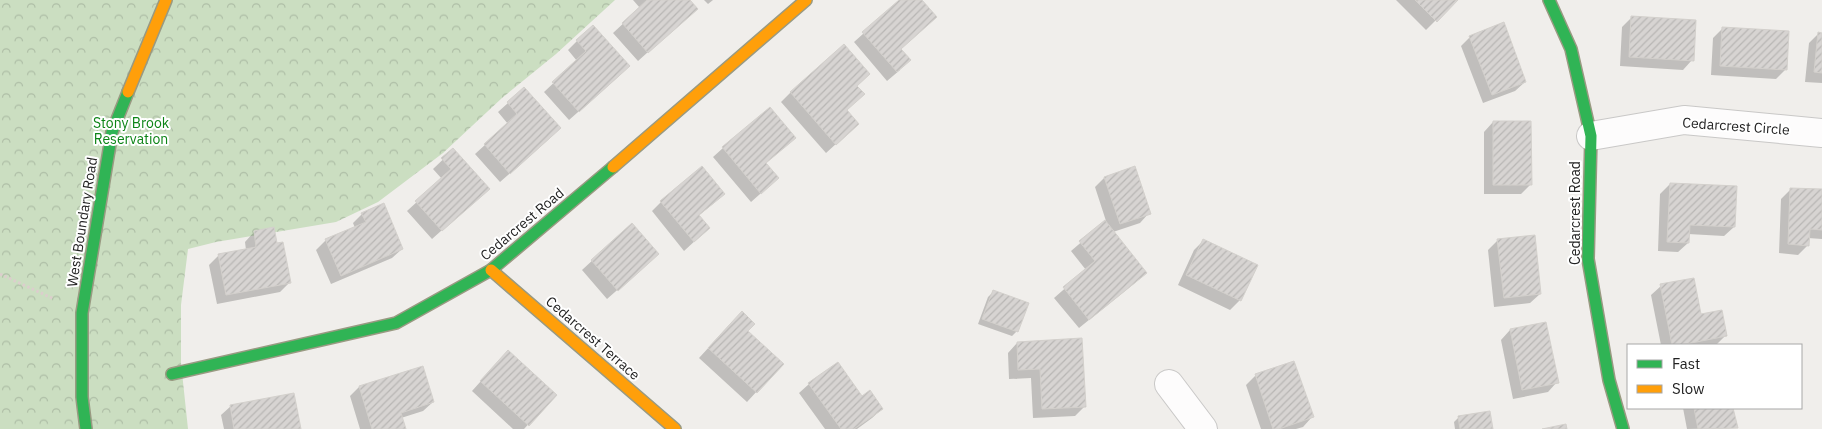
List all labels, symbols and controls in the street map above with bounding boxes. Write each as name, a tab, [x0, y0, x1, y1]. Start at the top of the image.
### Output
street label: Cedarcrest Circle	[1682, 113, 1791, 139]
park label: Stony Brook Reservation	[93, 114, 170, 148]
street label: West Boundary Road	[63, 156, 101, 288]
street label: Cedarcrest Road	[1566, 161, 1584, 265]
street label: Cedarcrest Road	[476, 184, 568, 264]
street label: Cedarcrest Terrace	[542, 292, 644, 384]
legend	[1627, 344, 1802, 409]
text: Fast	[1672, 354, 1700, 373]
text: Slow	[1672, 379, 1705, 398]

